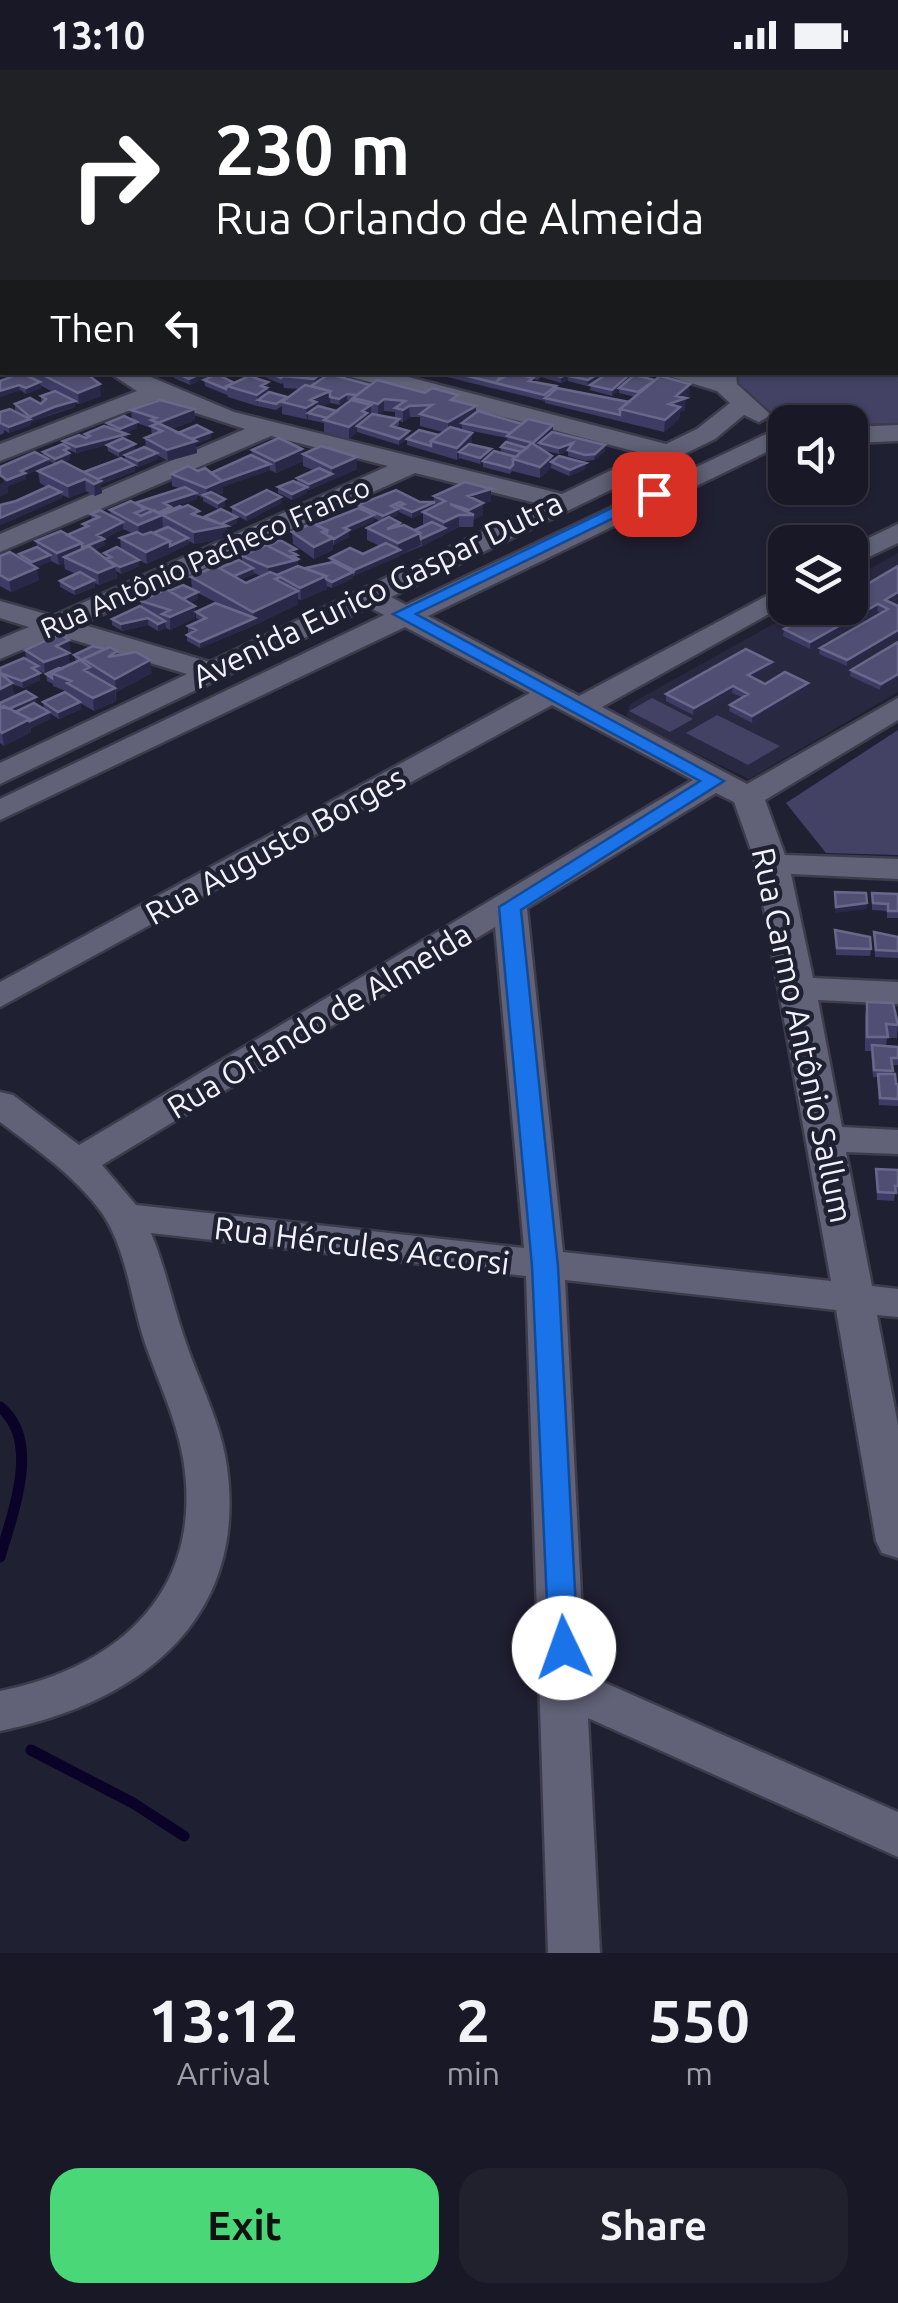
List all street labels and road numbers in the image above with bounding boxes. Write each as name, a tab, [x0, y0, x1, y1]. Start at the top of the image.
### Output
street label: Rua Antônio Pacheco Franco	[36, 470, 374, 644]
street label: Avenida Eurico Gaspar Dutra	[186, 484, 568, 694]
street label: Rua Augusto Borges	[139, 759, 411, 931]
street label: Rua Carmo Antônio Sallum	[746, 844, 860, 1226]
street label: Rua Orlando de Almeida	[161, 915, 477, 1125]
street label: Rua Hércules Accorsi	[212, 1209, 512, 1281]

